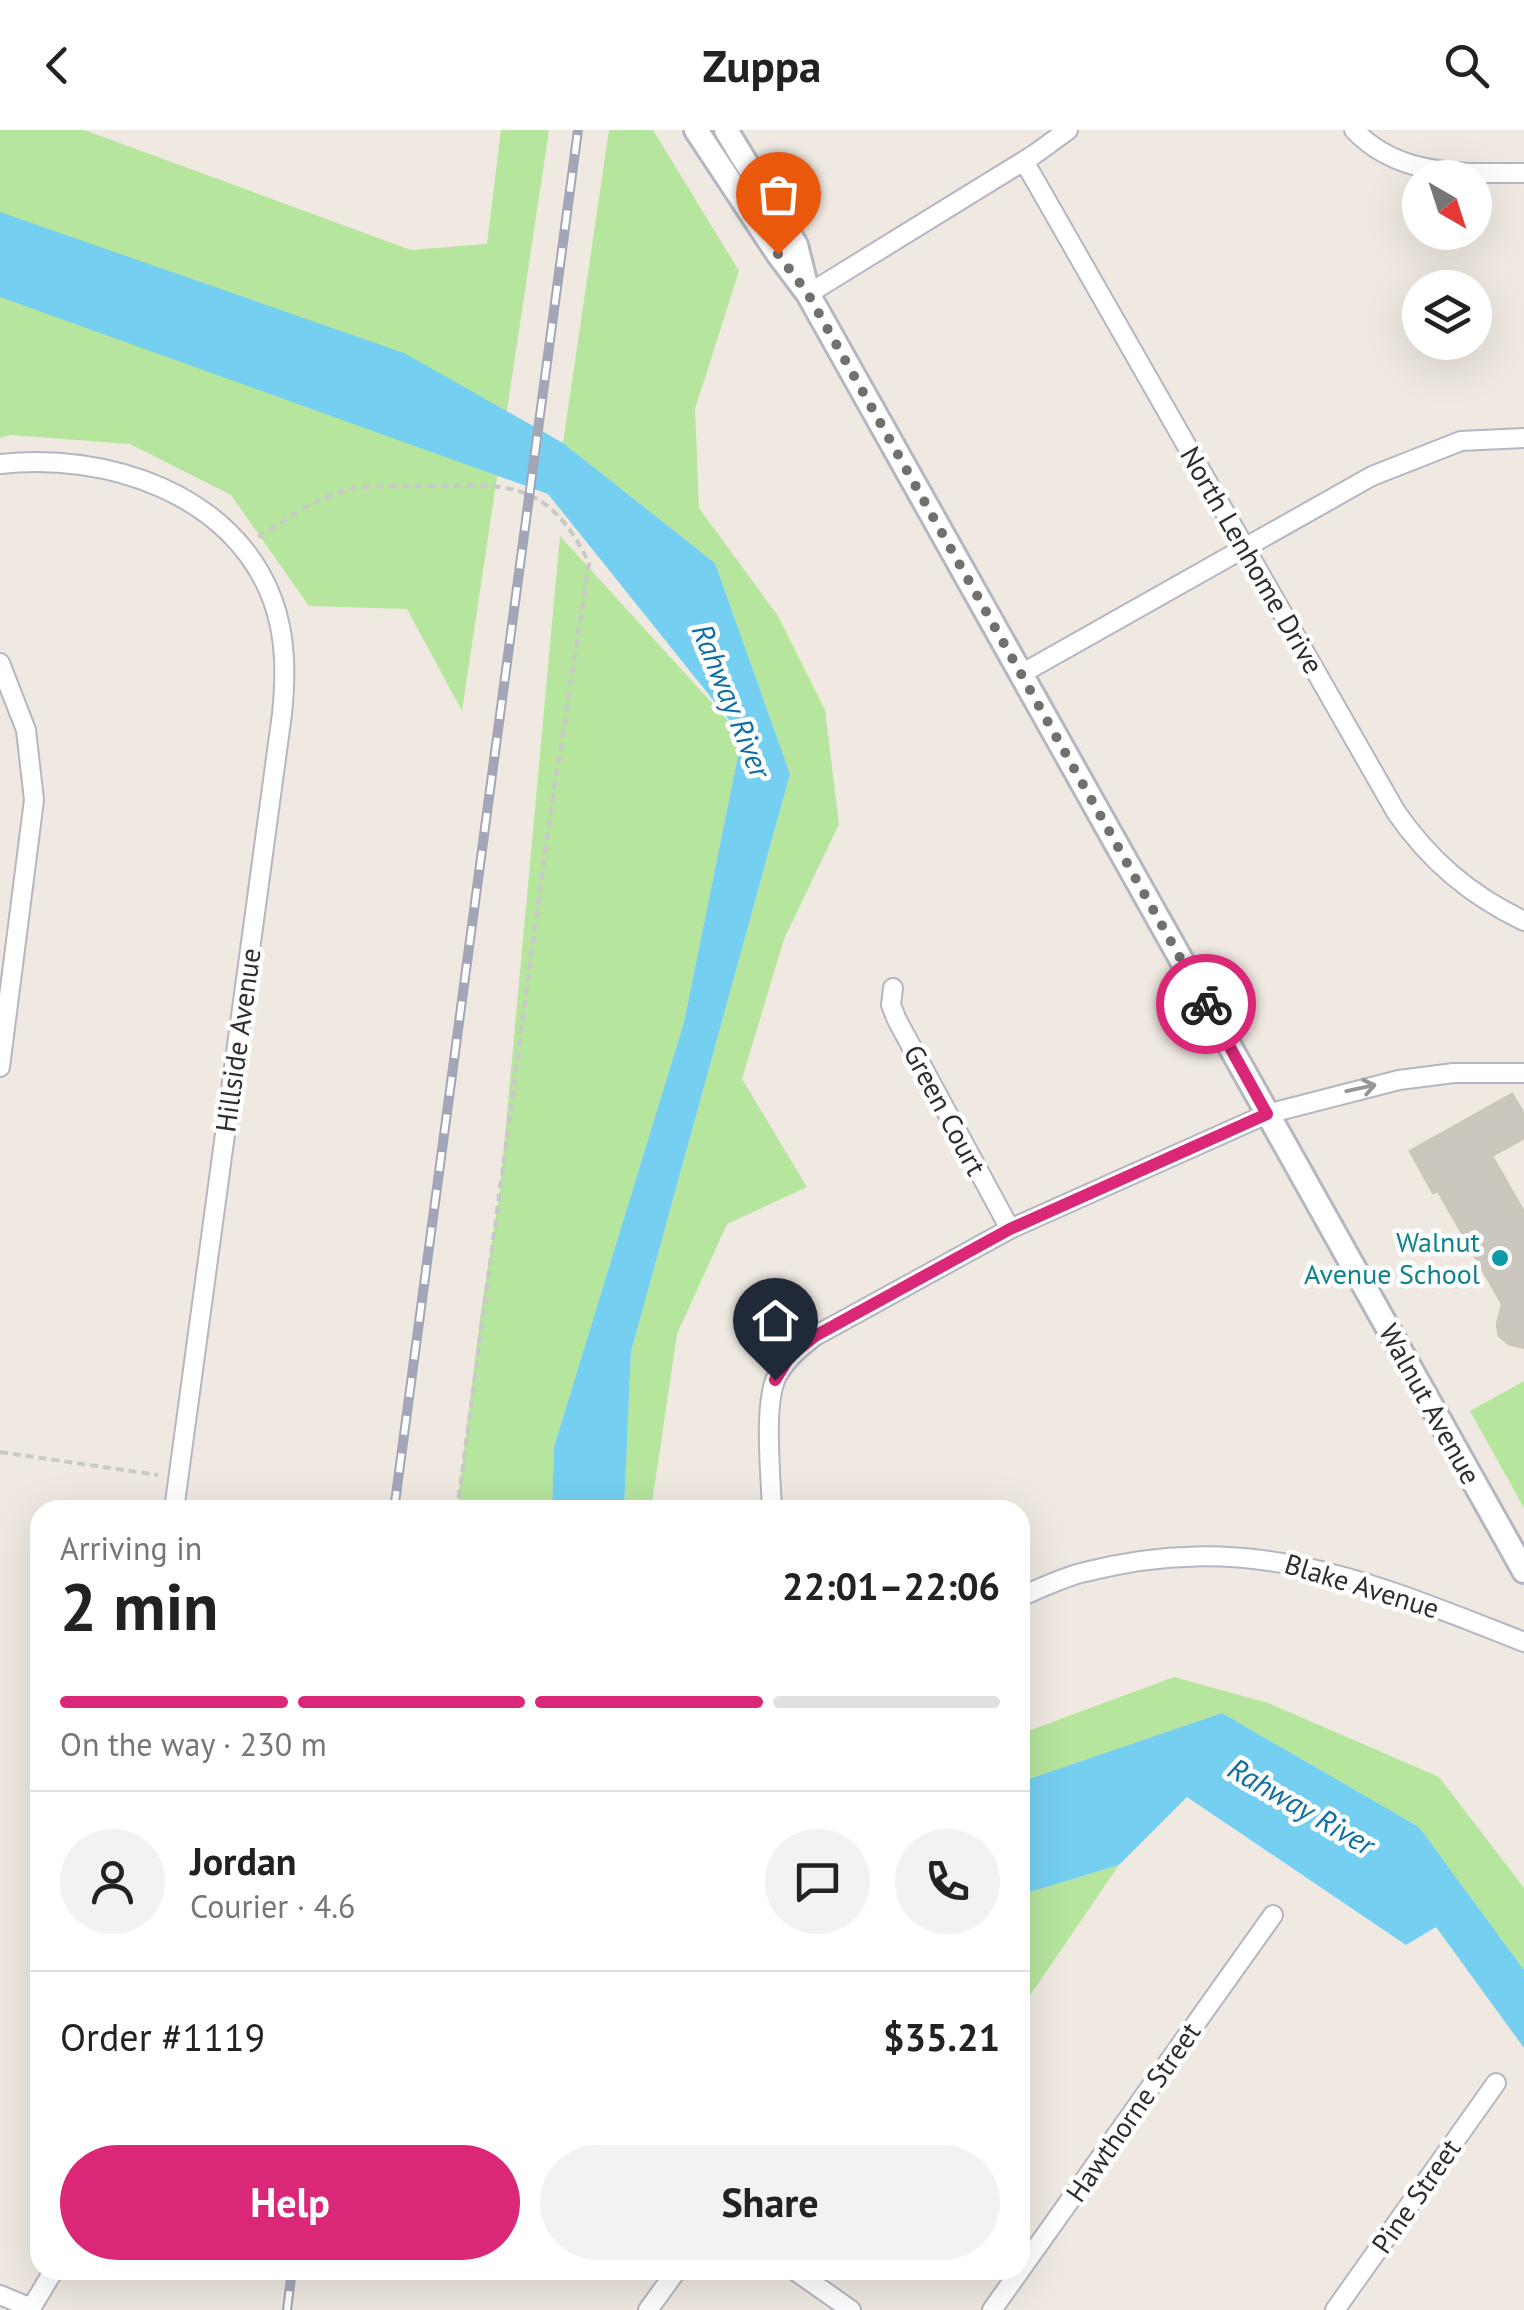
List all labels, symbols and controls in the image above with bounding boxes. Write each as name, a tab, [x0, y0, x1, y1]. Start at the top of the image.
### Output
text: Zuppa	[703, 36, 821, 94]
icon: back	[30, 38, 85, 93]
icon: search	[1439, 38, 1494, 93]
pin	[736, 152, 821, 255]
north arrow	[1402, 160, 1492, 250]
map controls	[1402, 160, 1492, 360]
icon: bag	[751, 167, 806, 222]
button: layers	[1402, 270, 1492, 360]
street label: North Lenhome Drive	[1172, 439, 1333, 680]
water label: Rahway River	[684, 618, 782, 785]
street label: Hillside Avenue	[206, 946, 269, 1134]
courier	[1156, 954, 1256, 1054]
icon: bike	[1179, 977, 1234, 1032]
street label: Green Court	[896, 1038, 995, 1182]
one-way arrow	[1344, 1078, 1376, 1096]
place label: Walnut Avenue School	[1304, 1223, 1480, 1292]
marker: Walnut Avenue School	[1489, 1247, 1511, 1269]
pin	[733, 1278, 818, 1381]
icon: home	[748, 1293, 803, 1348]
street label: Walnut Avenue	[1371, 1317, 1490, 1491]
text: Arriving in	[60, 1527, 202, 1569]
street label: Blake Avenue	[1280, 1544, 1444, 1627]
text: 22:01–22:06	[782, 1561, 1000, 1610]
text: 2 min	[60, 1564, 219, 1648]
text: On the way · 230 m	[60, 1723, 327, 1765]
water label: Rahway River	[1222, 1748, 1384, 1864]
button: person	[60, 1829, 165, 1934]
button: chat	[765, 1829, 870, 1934]
button: phone	[895, 1829, 1000, 1934]
text: Jordan	[190, 1836, 296, 1885]
text: Courier · 4.6	[190, 1885, 356, 1927]
text: Order #1119	[60, 2012, 265, 2061]
text: $35.21	[883, 2012, 1000, 2061]
street label: Hawthorne Street	[1057, 2014, 1209, 2209]
street label: Pine Street	[1363, 2131, 1469, 2260]
button: Help	[60, 2145, 520, 2260]
button: Share	[540, 2145, 1000, 2260]

